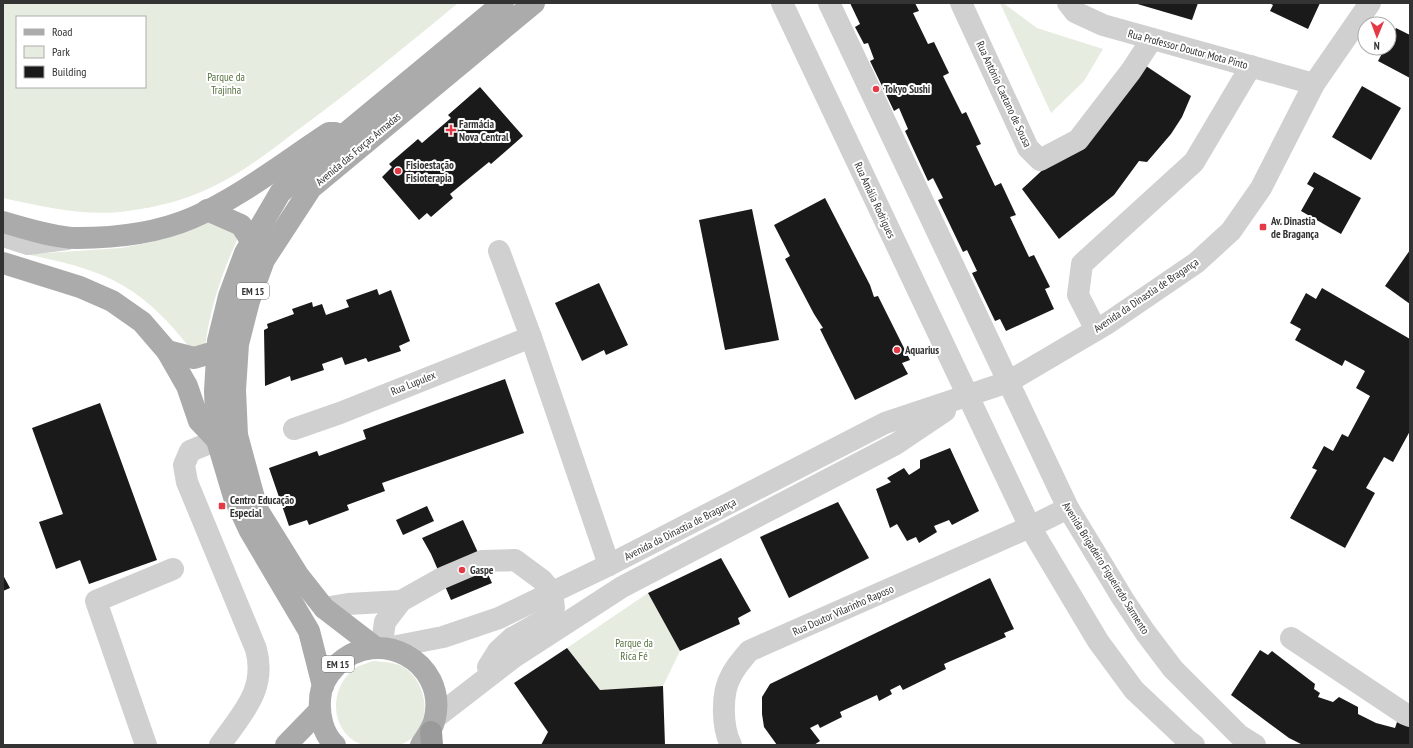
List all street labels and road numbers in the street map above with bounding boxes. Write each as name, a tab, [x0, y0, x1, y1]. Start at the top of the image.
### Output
street label: Rua Professor Doutor Mota Pinto	[1126, 26, 1250, 72]
street label: Rua António Caetano de Sousa	[973, 39, 1035, 149]
street label: Avenida das Forças Armadas	[313, 109, 404, 189]
street label: Rua Amália Rodrigues	[851, 160, 899, 241]
street label: Avenida da Dinastia de Bragança	[1091, 255, 1201, 335]
road number: EM 15	[237, 283, 269, 299]
street label: Rua Lupulex	[389, 368, 438, 398]
street label: Avenida da Dinastia de Bragança	[622, 495, 738, 563]
street label: Avenida Brigadeiro Figueiredo Sarmento	[1060, 499, 1153, 637]
street label: Rua Doutor Vilarinho Raposo	[790, 581, 896, 639]
road number: EM 15	[322, 656, 354, 672]

